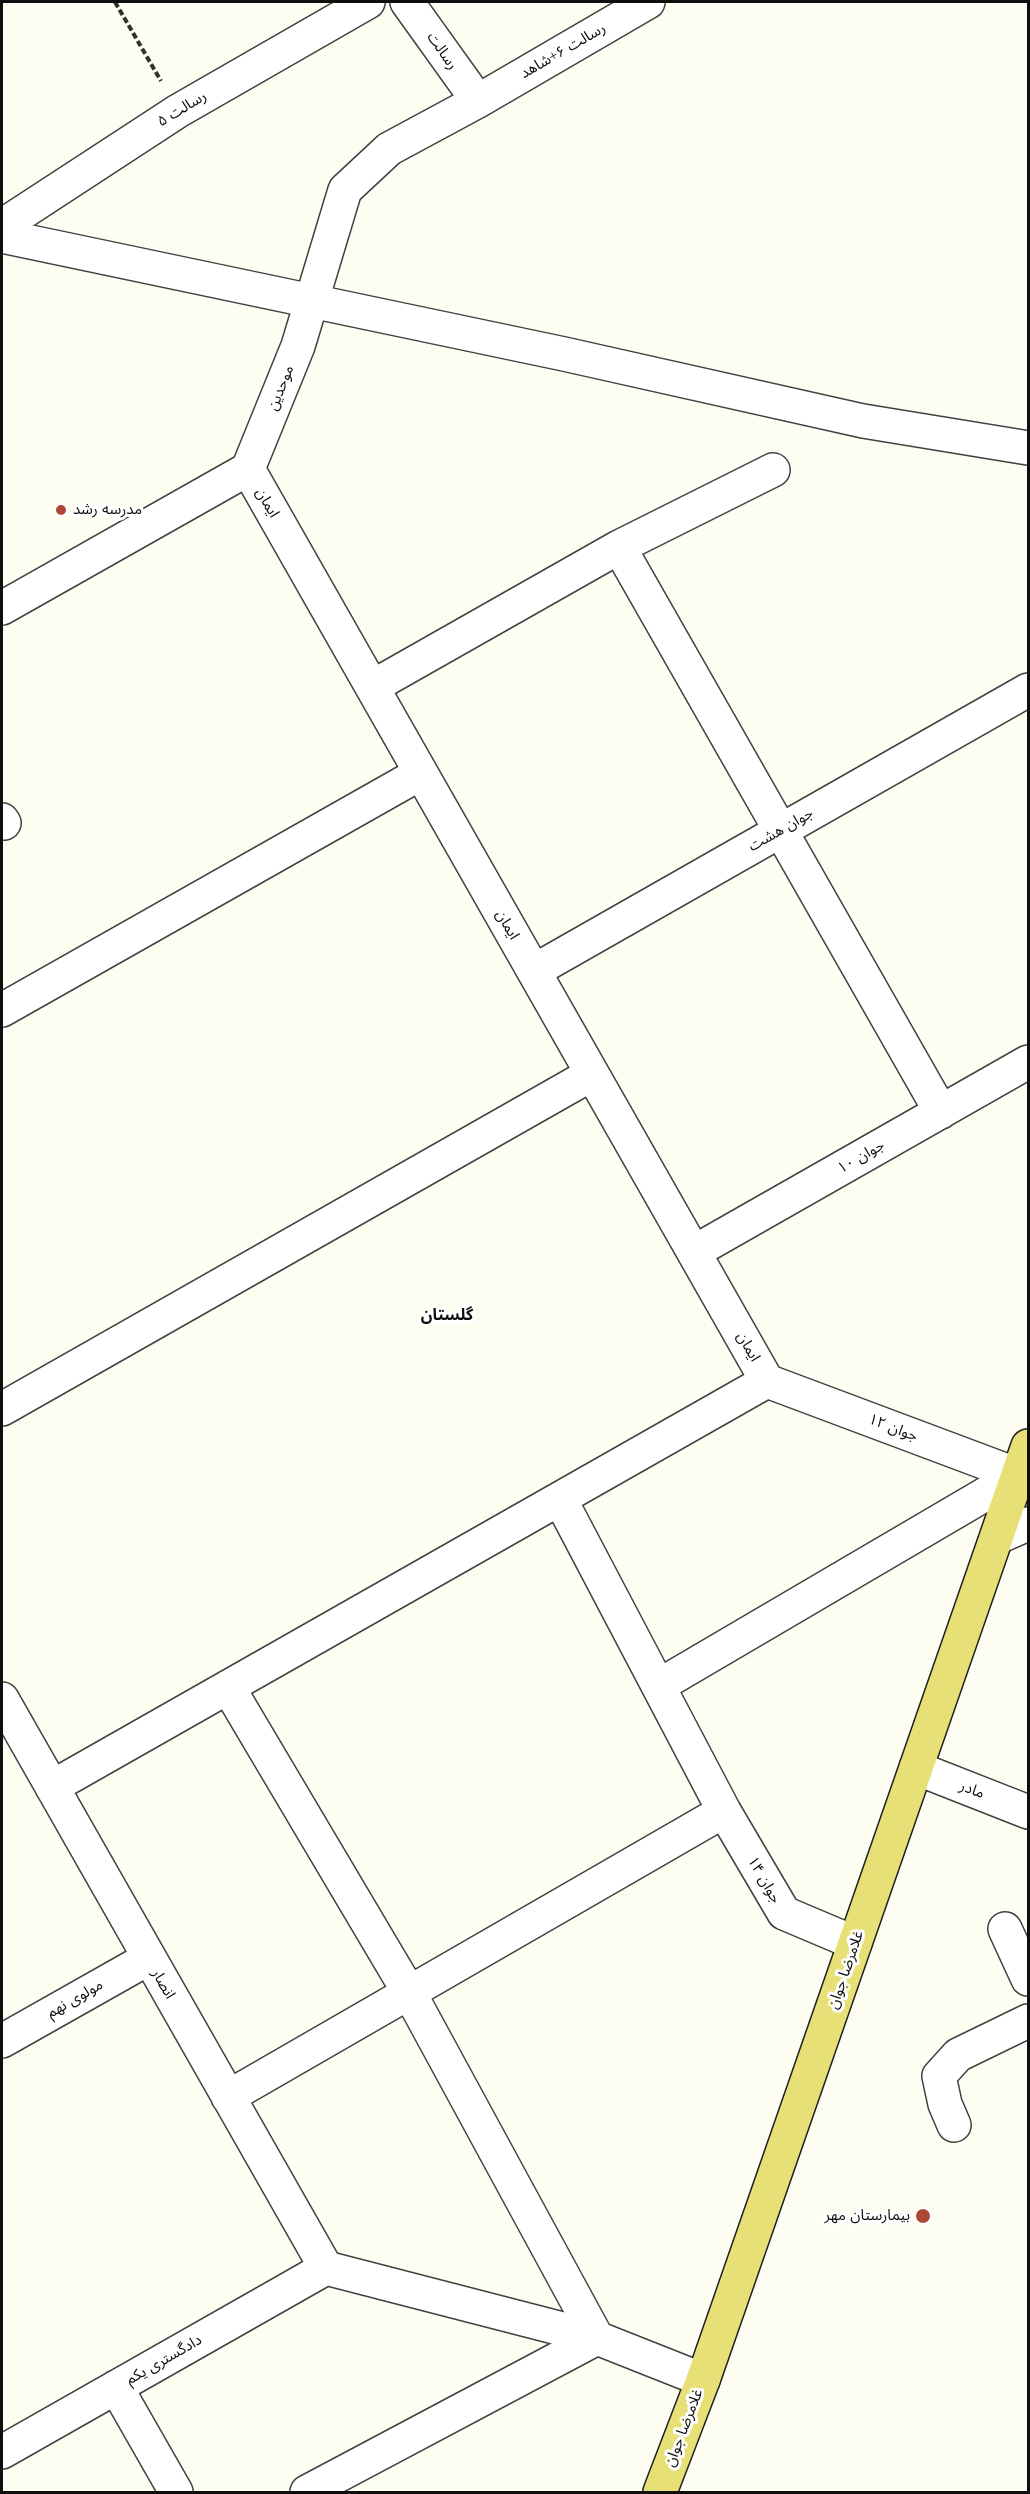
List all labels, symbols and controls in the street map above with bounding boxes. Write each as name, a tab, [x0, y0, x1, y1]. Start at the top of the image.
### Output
street label: رسالت ۶+شاهد	[517, 19, 609, 83]
street label: رسالت	[423, 29, 461, 73]
street label: رسالت ۵	[154, 87, 210, 131]
street label: موحدین	[264, 363, 298, 413]
street label: ایمان	[251, 485, 283, 521]
place label: مدرسه رشد	[73, 501, 142, 519]
marker: مدرسه رشد	[54, 503, 68, 517]
street label: جوان هشت	[745, 804, 817, 856]
street label: ایمان	[491, 907, 523, 943]
street label: جوان ۱۰	[834, 1136, 888, 1178]
district label: گلستان	[421, 1305, 473, 1325]
street label: ایمان	[732, 1329, 764, 1365]
street label: جوان ۱۲	[866, 1410, 920, 1446]
street label: مادر	[957, 1777, 987, 1803]
street label: جوان ۱۴	[743, 1853, 785, 1907]
street label: غلامرضا جوان	[824, 1928, 868, 2012]
street label: انصار	[147, 1966, 179, 2002]
street label: مولوی نهم	[44, 1976, 106, 2022]
place label: بیمارستان مهر	[825, 2207, 910, 2225]
marker: بیمارستان مهر	[914, 2207, 932, 2225]
street label: دادگستری یکم	[123, 2331, 205, 2389]
street label: غلامرضا جوان	[661, 2387, 707, 2469]

